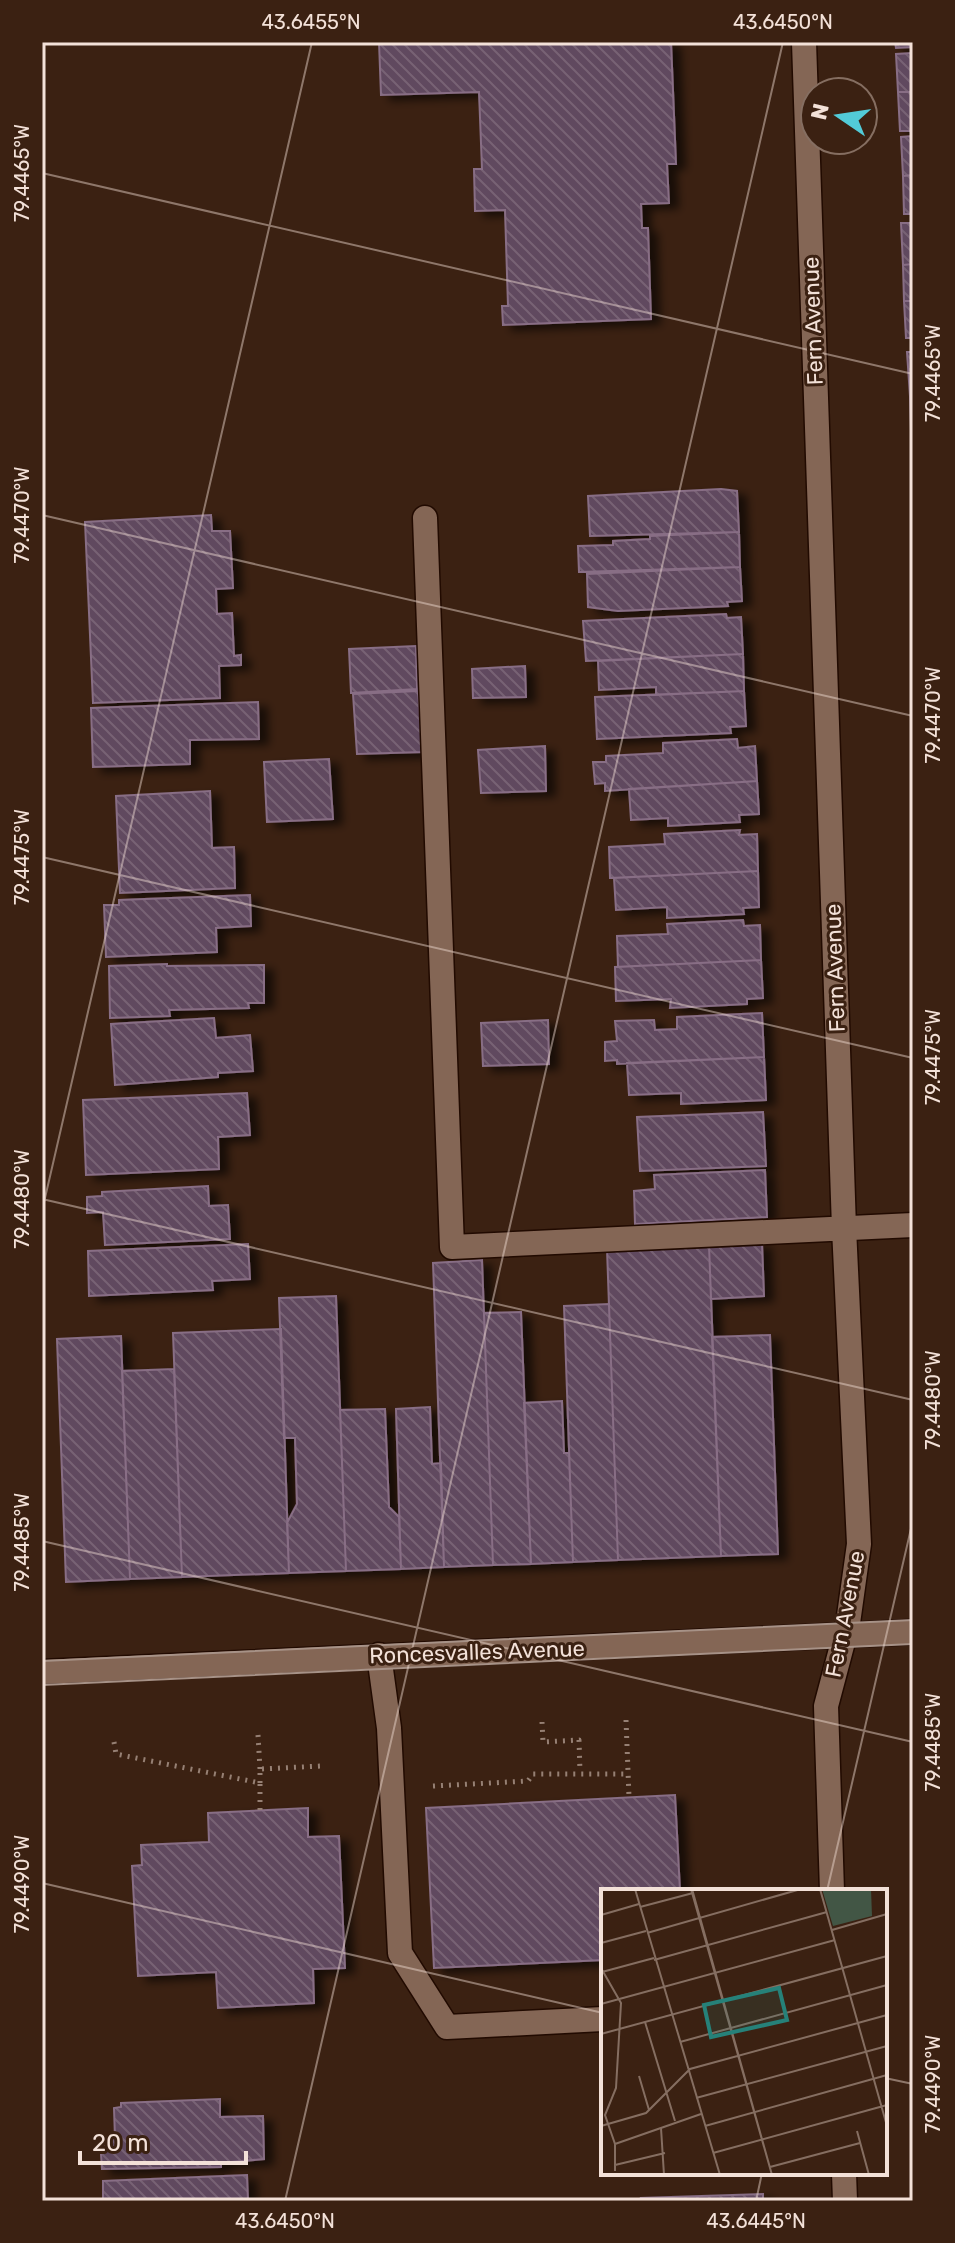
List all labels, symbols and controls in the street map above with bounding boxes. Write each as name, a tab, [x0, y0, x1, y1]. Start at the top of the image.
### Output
text: 43.6455°N	[261, 10, 361, 34]
text: 43.6450°N	[733, 10, 833, 34]
north arrow	[799, 76, 879, 156]
text: N	[805, 101, 835, 122]
text: 79.4465°W	[10, 124, 34, 222]
street label: Fern Avenue	[797, 256, 829, 386]
text: 79.4465°W	[921, 324, 945, 422]
text: 79.4470°W	[10, 467, 34, 563]
text: 79.4470°W	[921, 667, 945, 763]
text: 79.4475°W	[10, 809, 34, 905]
street label: Fern Avenue	[819, 903, 851, 1033]
text: 79.4475°W	[921, 1009, 945, 1105]
text: 79.4480°W	[10, 1149, 34, 1249]
text: 79.4480°W	[921, 1350, 945, 1450]
text: 79.4485°W	[10, 1493, 34, 1591]
street label: Fern Avenue	[819, 1548, 871, 1680]
street label: Roncesvalles Avenue	[369, 1635, 585, 1669]
text: 79.4485°W	[921, 1693, 945, 1791]
text: 79.4490°W	[10, 1835, 34, 1933]
inset map	[601, 1889, 887, 2175]
text: 79.4490°W	[921, 2035, 945, 2133]
scale bar	[80, 2115, 246, 2165]
text: 20 m	[92, 2129, 149, 2157]
text: 43.6450°N	[235, 2209, 335, 2233]
text: 43.6445°N	[706, 2209, 806, 2233]

